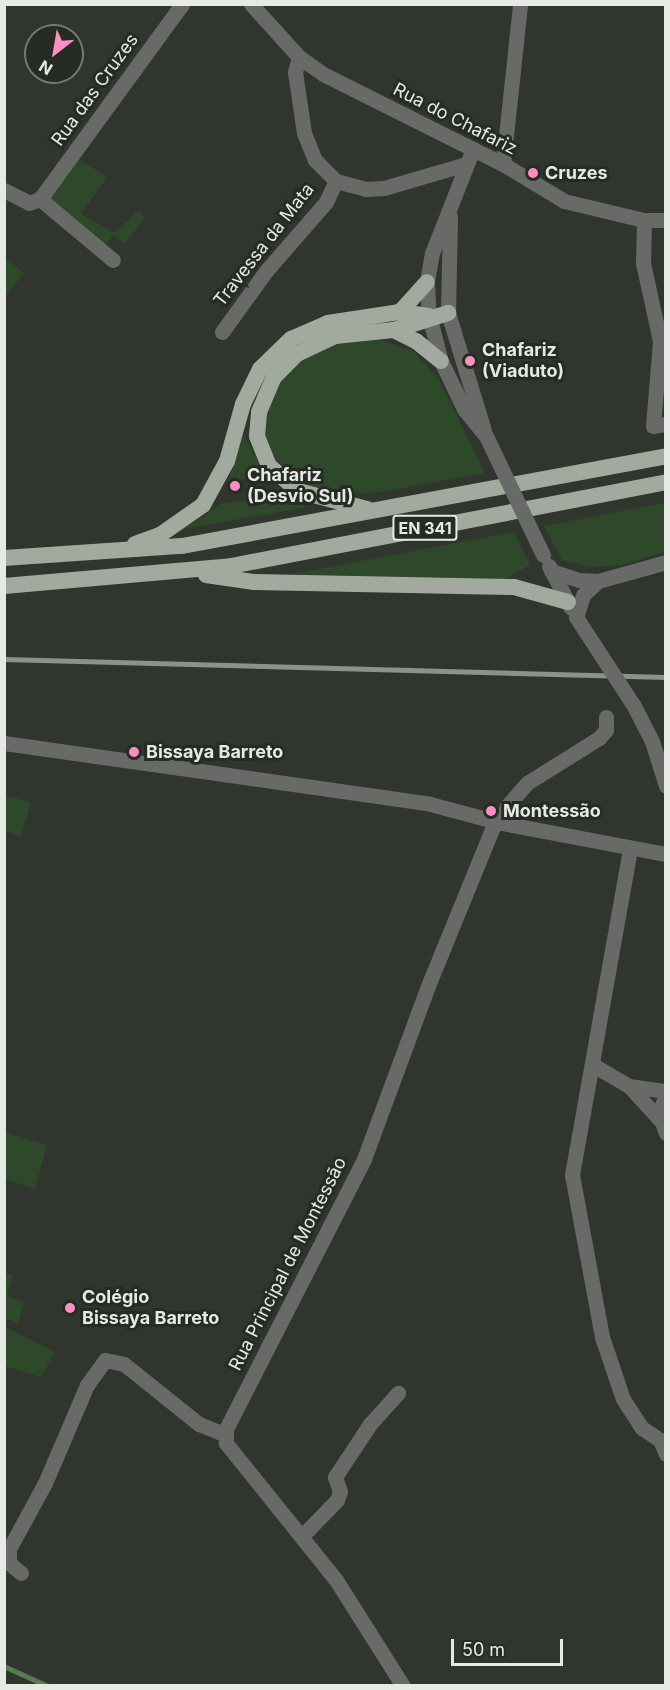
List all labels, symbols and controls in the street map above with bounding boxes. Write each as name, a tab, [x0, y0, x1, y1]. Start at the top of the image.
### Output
north arrow	[24, 24, 84, 84]
street label: Rua das Cruzes	[47, 30, 143, 150]
text: N	[35, 56, 56, 79]
street label: Rua do Chafariz	[389, 79, 521, 159]
place label: Cruzes	[545, 162, 608, 184]
marker: Cruzes	[526, 166, 540, 180]
street label: Travessa da Mata	[209, 179, 319, 311]
place label: Chafariz (Viaduto)	[482, 340, 564, 382]
marker: Chafariz (Viaduto)	[463, 354, 477, 368]
place label: Chafariz (Desvio Sul)	[247, 465, 354, 508]
marker: Chafariz (Desvio Sul)	[228, 479, 242, 493]
road number: EN 341	[392, 515, 458, 541]
place label: Bissaya Barreto	[146, 741, 283, 763]
marker: Bissaya Barreto	[127, 745, 141, 759]
place label: Montessão	[503, 800, 601, 822]
marker: Montessão	[484, 804, 498, 818]
street label: Rua Principal de Montessão	[225, 1154, 351, 1374]
place label: Colégio Bissaya Barreto	[82, 1287, 219, 1330]
marker: Colégio Bissaya Barreto	[63, 1301, 77, 1315]
scale bar	[454, 1627, 566, 1665]
text: 50 m	[462, 1639, 505, 1660]

